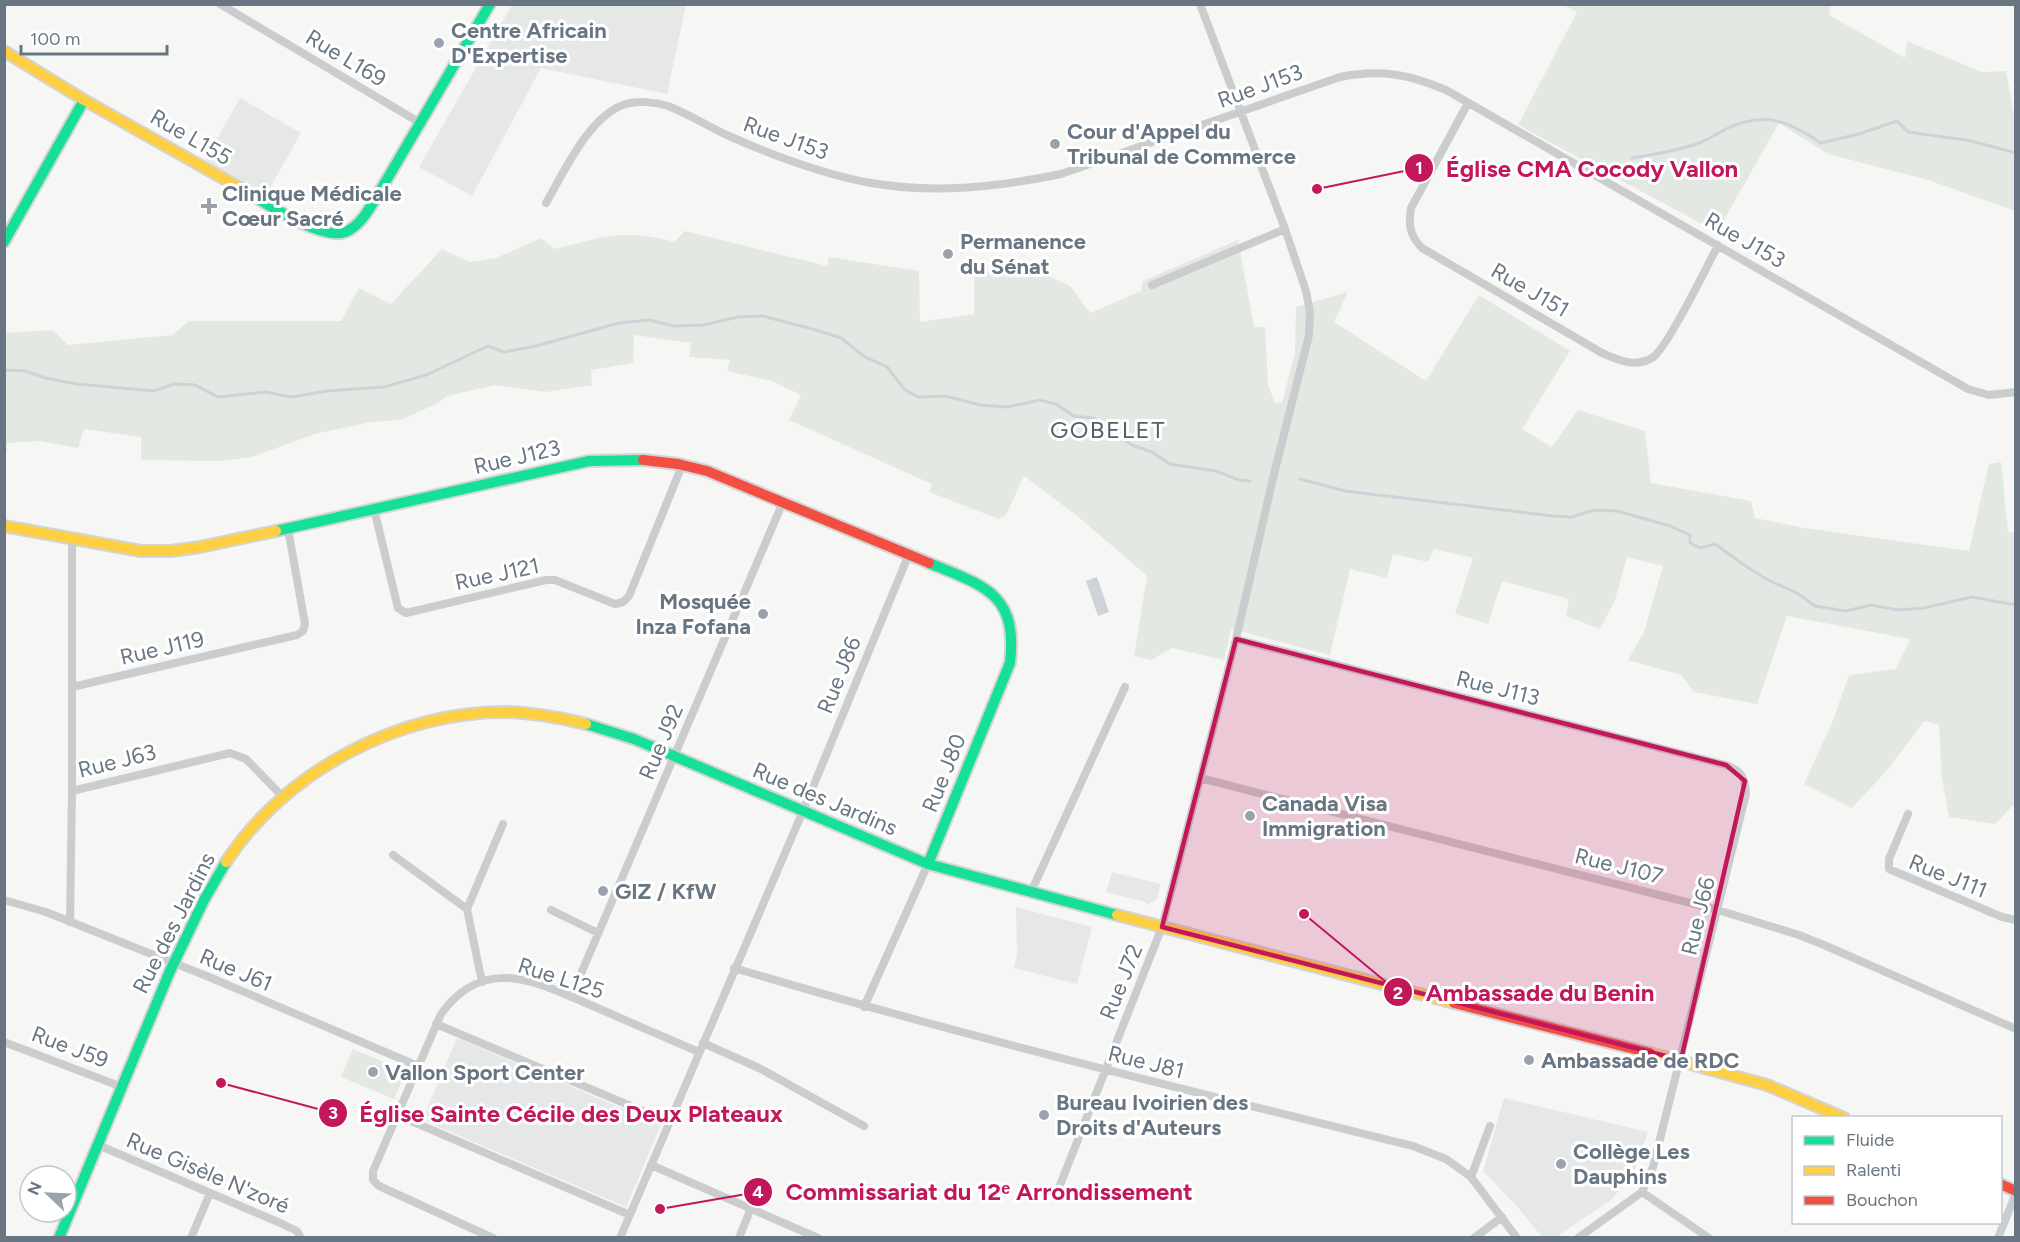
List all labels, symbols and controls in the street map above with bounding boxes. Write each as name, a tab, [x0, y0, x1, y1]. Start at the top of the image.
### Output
place label: Centre Africain D'Expertise	[451, 17, 607, 69]
scale bar	[21, 18, 166, 56]
street label: Rue L169	[301, 24, 391, 92]
text: 100 m	[30, 28, 80, 50]
marker: Centre Africain D'Expertise	[432, 36, 446, 50]
street label: Rue J153	[1214, 58, 1306, 114]
street label: Rue L155	[146, 103, 236, 171]
street label: Rue J153	[740, 110, 832, 166]
place label: Cour d'Appel du Tribunal de Commerce	[1067, 118, 1296, 170]
marker: Cour d'Appel du Tribunal de Commerce	[1048, 137, 1062, 151]
callout: Église CMA Cocody Vallon	[1404, 147, 1750, 189]
text: Église CMA Cocody Vallon	[1446, 154, 1738, 183]
text: 1	[1415, 157, 1423, 179]
place label: Clinique Médicale Cœur Sacré	[222, 180, 402, 232]
marker: Clinique Médicale Cœur Sacré	[200, 197, 218, 215]
street label: Rue J153	[1700, 206, 1790, 274]
place label: Permanence du Sénat	[960, 228, 1086, 280]
marker: Permanence du Sénat	[941, 247, 955, 261]
street label: Rue J151	[1486, 257, 1574, 323]
district label: GOBELET	[1050, 415, 1166, 444]
street label: Rue J123	[471, 434, 563, 480]
street label: Rue J121	[452, 552, 542, 596]
place label: Mosquée Inza Fofana	[636, 588, 751, 640]
marker: Mosquée Inza Fofana	[756, 607, 770, 621]
street label: Rue J119	[117, 625, 207, 671]
street label: Rue J86	[811, 632, 867, 718]
street label: Rue J113	[1454, 665, 1542, 711]
street label: Rue J92	[633, 700, 689, 784]
street label: Rue J80	[916, 730, 972, 816]
street label: Rue J63	[75, 738, 159, 784]
street label: Rue des Jardins	[749, 756, 901, 842]
place label: Canada Visa Immigration	[1262, 790, 1388, 842]
marker: Canada Visa Immigration	[1243, 809, 1257, 823]
street label: Rue J107	[1572, 842, 1666, 890]
street label: Rue des Jardins	[127, 848, 221, 998]
street label: Rue J111	[1905, 848, 1991, 904]
street label: Rue J66	[1675, 874, 1721, 958]
place label: GIZ / KfW	[615, 878, 717, 905]
marker: GIZ / KfW	[596, 884, 610, 898]
street label: Rue J72	[1094, 940, 1148, 1024]
street label: Rue J61	[196, 943, 276, 997]
street label: Rue L125	[515, 951, 607, 1005]
callout: Ambassade du Benin	[1383, 971, 1666, 1013]
text: Ambassade du Benin	[1426, 978, 1654, 1007]
text: 2	[1393, 982, 1403, 1004]
street label: Rue J59	[28, 1020, 112, 1074]
street label: Rue J81	[1105, 1040, 1187, 1084]
place label: Ambassade de RDC	[1541, 1047, 1740, 1074]
marker: Ambassade de RDC	[1522, 1053, 1536, 1067]
place label: Vallon Sport Center	[385, 1059, 585, 1086]
marker: Vallon Sport Center	[366, 1065, 380, 1079]
place label: Bureau Ivoirien des Droits d'Auteurs	[1056, 1089, 1248, 1141]
callout: Église Sainte Cécile des Deux Plateaux	[318, 1092, 795, 1134]
text: Église Sainte Cécile des Deux Plateaux	[359, 1099, 783, 1128]
text: 3	[328, 1102, 338, 1124]
marker: Bureau Ivoirien des Droits d'Auteurs	[1037, 1108, 1051, 1122]
legend	[1792, 1116, 2002, 1224]
street label: Rue Gisèle N'zoré	[122, 1127, 294, 1219]
text: Fluide	[1846, 1129, 1895, 1151]
place label: Collège Les Dauphins	[1573, 1138, 1690, 1190]
marker: Collège Les Dauphins	[1554, 1157, 1568, 1171]
text: Ralenti	[1846, 1159, 1901, 1181]
north arrow	[18, 1164, 78, 1224]
callout: Commissariat du 12ᵉ Arrondissement	[743, 1171, 1205, 1213]
text: Commissariat du 12ᵉ Arrondissement	[785, 1177, 1193, 1206]
text: N	[23, 1179, 46, 1198]
text: 4	[752, 1181, 764, 1203]
text: Bouchon	[1846, 1189, 1918, 1211]

